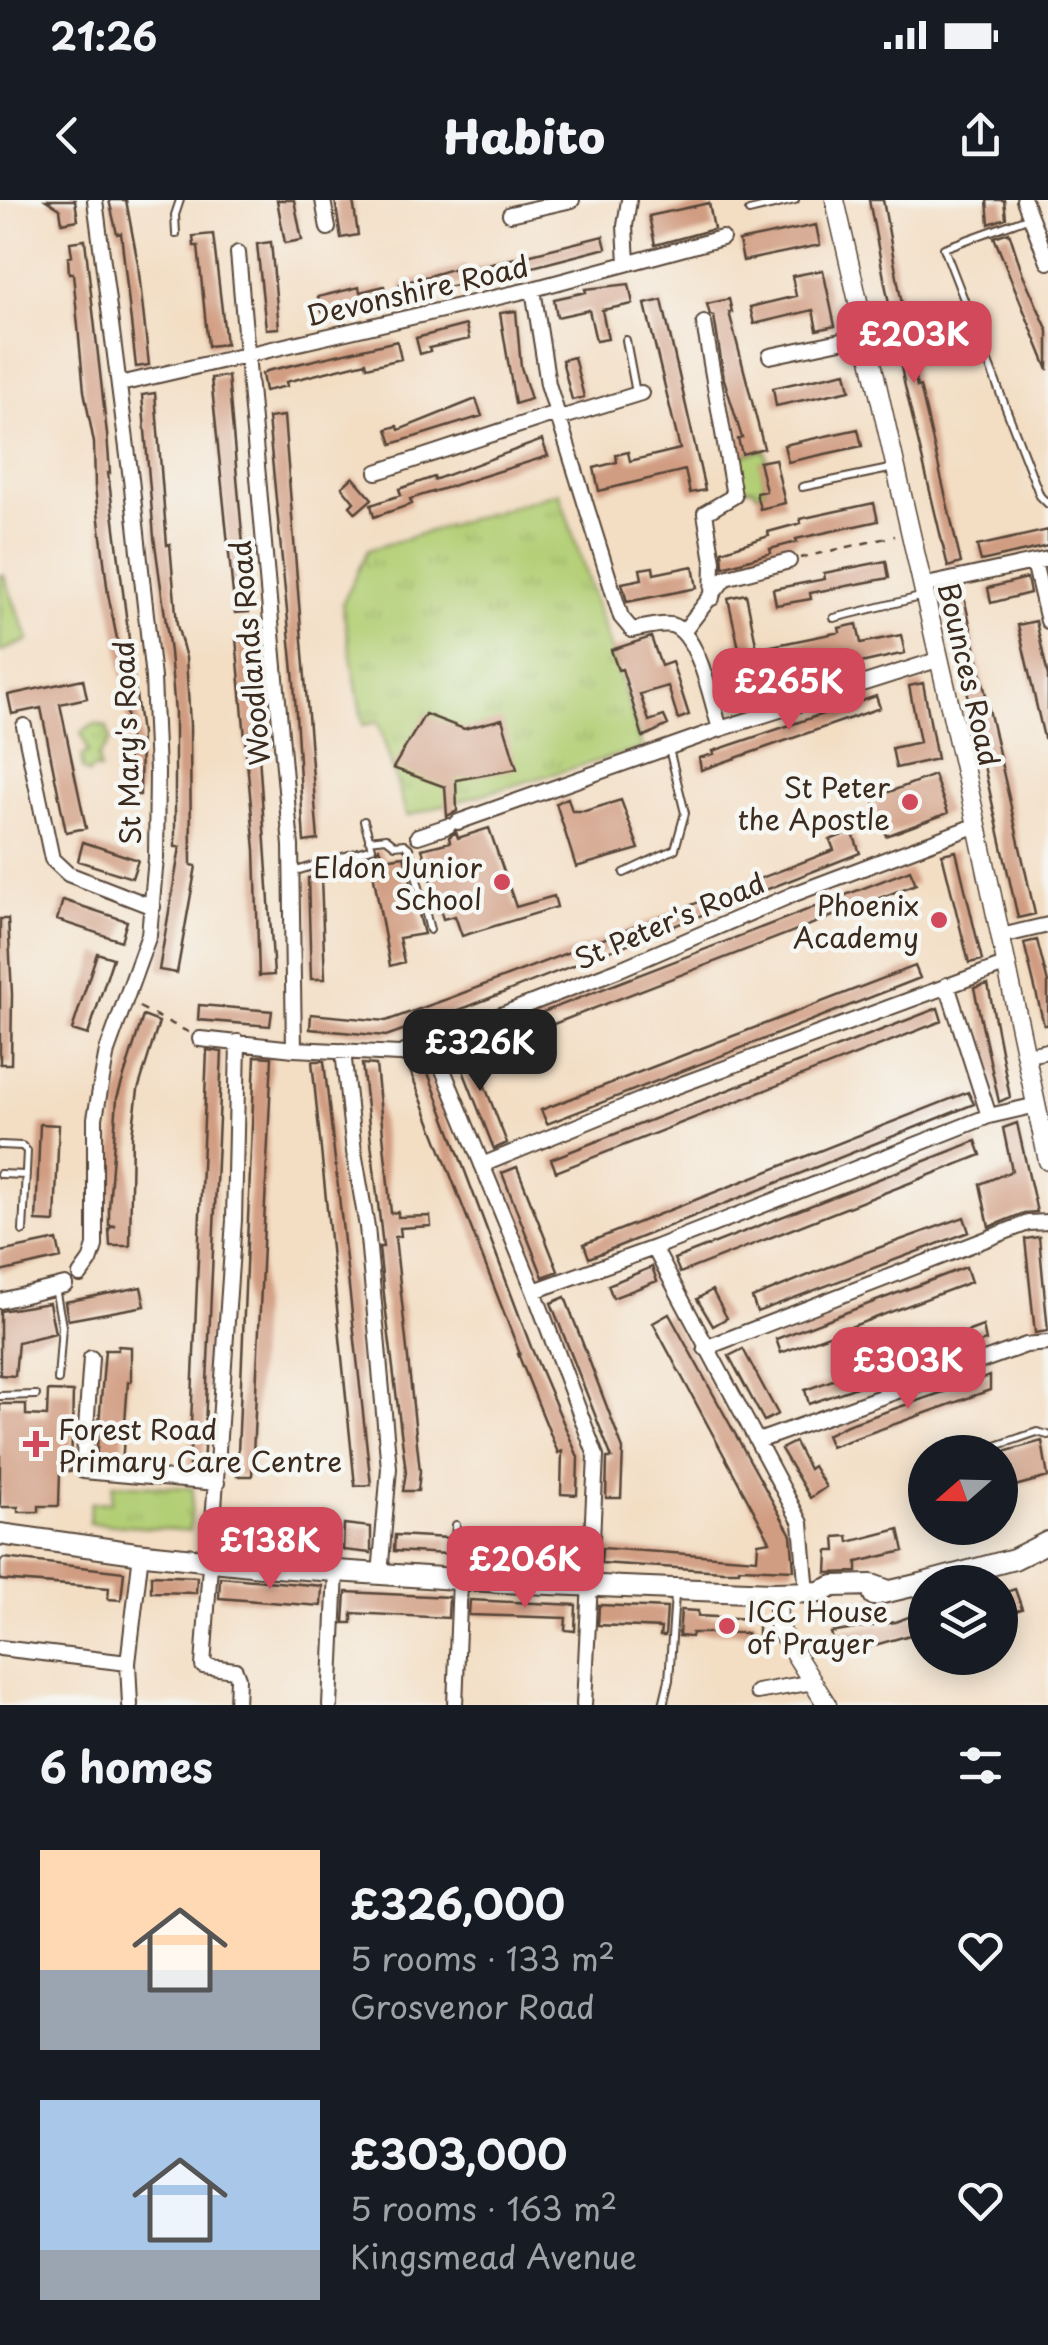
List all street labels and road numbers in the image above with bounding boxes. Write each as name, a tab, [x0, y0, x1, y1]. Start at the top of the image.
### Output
street label: Devonshire Road	[302, 244, 532, 336]
street label: Woodlands Road	[218, 539, 280, 767]
street label: Bounces Road	[928, 578, 1012, 770]
street label: St Mary's Road	[101, 640, 151, 846]
street label: St Peter's Road	[567, 861, 771, 979]

